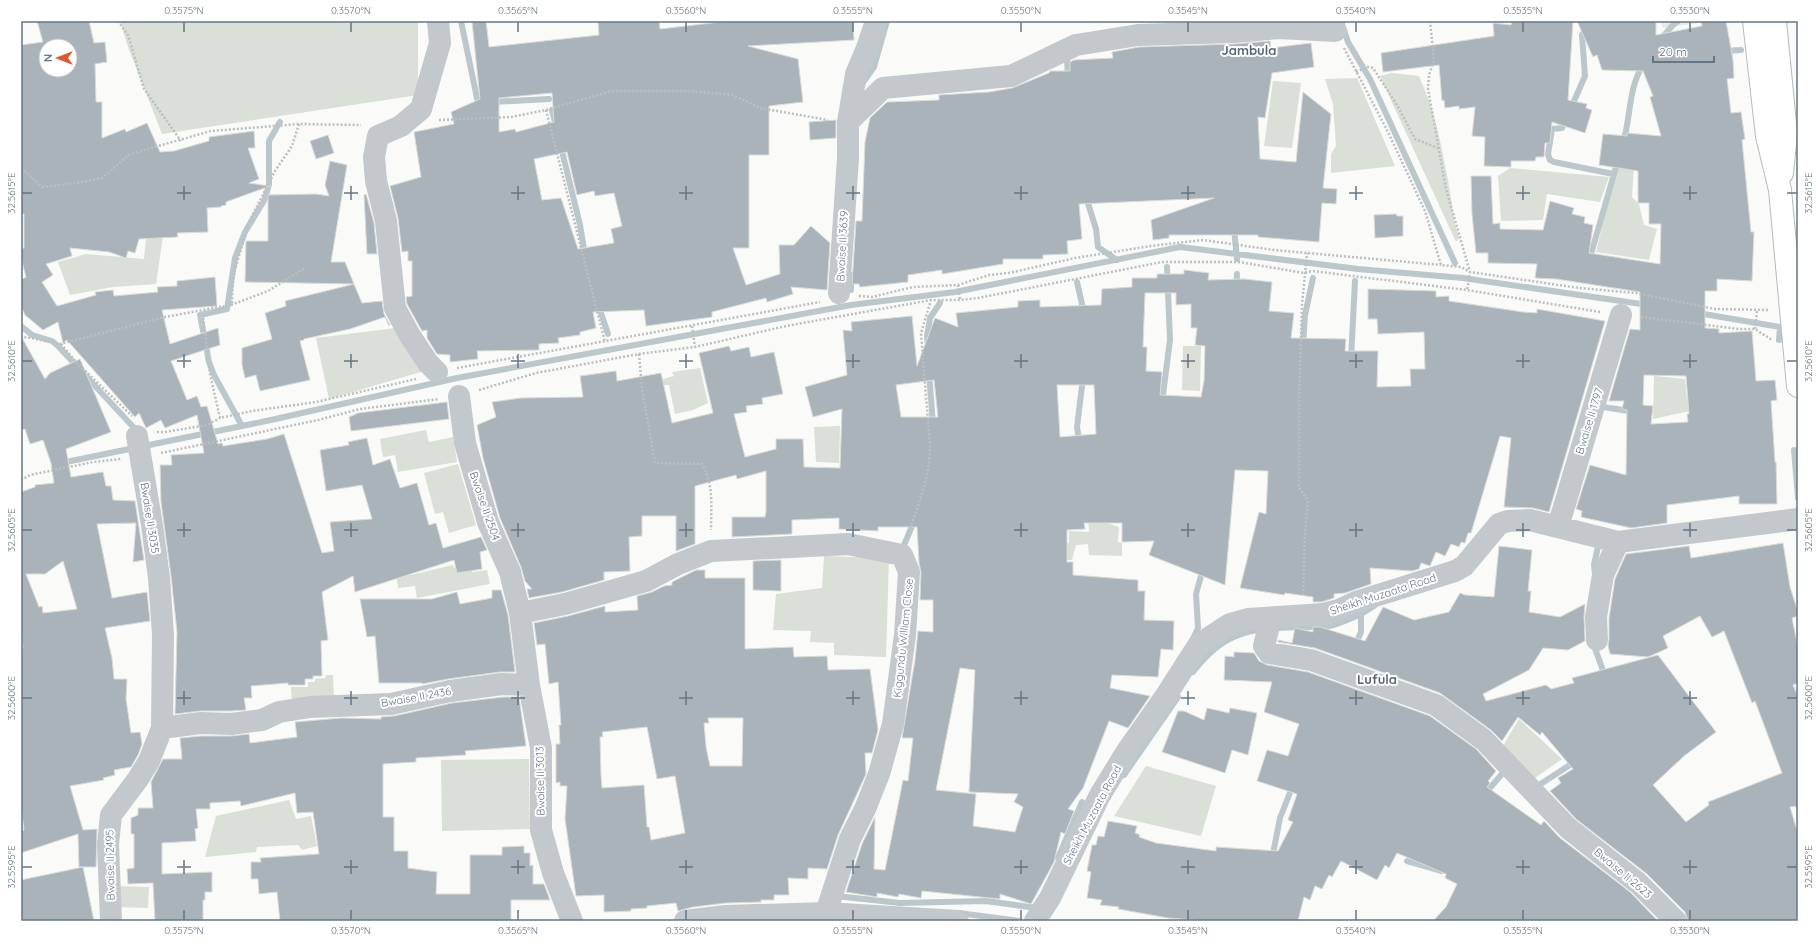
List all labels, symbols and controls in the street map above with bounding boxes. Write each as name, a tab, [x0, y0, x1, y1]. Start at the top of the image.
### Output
text: 0.3575°N	[164, 4, 204, 17]
text: 0.3570°N	[331, 4, 371, 17]
text: 0.3565°N	[498, 4, 538, 17]
text: 0.3560°N	[666, 4, 706, 17]
text: 0.3555°N	[833, 4, 873, 17]
text: 0.3550°N	[1001, 4, 1041, 17]
text: 0.3545°N	[1168, 4, 1208, 17]
text: 0.3540°N	[1336, 4, 1376, 17]
text: 0.3535°N	[1503, 4, 1543, 17]
text: 0.3530°N	[1670, 4, 1710, 17]
north arrow	[38, 38, 78, 78]
scale bar	[1653, 38, 1714, 64]
district label: Jambula	[1222, 42, 1276, 58]
text: 20 m	[1659, 44, 1687, 59]
text: N	[41, 54, 55, 62]
text: 32.5615°E	[5, 172, 18, 214]
text: 32.5615°E	[1802, 172, 1815, 214]
street label: Bwaise II 3639	[833, 210, 851, 282]
text: 32.5610°E	[5, 340, 18, 382]
text: 32.5610°E	[1802, 340, 1815, 382]
street label: Bwaise II 1797	[1572, 386, 1606, 456]
street label: Bwaise II 2504	[467, 470, 503, 542]
street label: Bwaise II 3035	[137, 482, 163, 554]
text: 32.5605°E	[5, 508, 18, 552]
text: 32.5605°E	[1802, 508, 1815, 552]
street label: Sheikh Muzaata Road	[1328, 570, 1438, 618]
street label: Kiggundu William Close	[890, 578, 916, 698]
district label: Lufula	[1357, 671, 1397, 687]
text: 32.5600°E	[5, 676, 18, 720]
text: 32.5600°E	[1802, 676, 1815, 720]
street label: Bwaise II 2436	[380, 684, 452, 710]
street label: Bwaise II 3013	[532, 746, 548, 816]
street label: Sheikh Muzaata Road	[1060, 763, 1124, 867]
street label: Bwaise II 2495	[102, 829, 118, 901]
text: 32.5595°E	[5, 845, 18, 889]
street label: Bwaise II 2623	[1591, 845, 1655, 901]
text: 32.5595°E	[1802, 845, 1815, 889]
text: 0.3575°N	[164, 924, 204, 937]
text: 0.3570°N	[331, 924, 371, 937]
text: 0.3565°N	[498, 924, 538, 937]
text: 0.3560°N	[666, 924, 706, 937]
text: 0.3555°N	[833, 924, 873, 937]
text: 0.3550°N	[1001, 924, 1041, 937]
text: 0.3545°N	[1168, 924, 1208, 937]
text: 0.3540°N	[1336, 924, 1376, 937]
text: 0.3535°N	[1503, 924, 1543, 937]
text: 0.3530°N	[1670, 924, 1710, 937]

